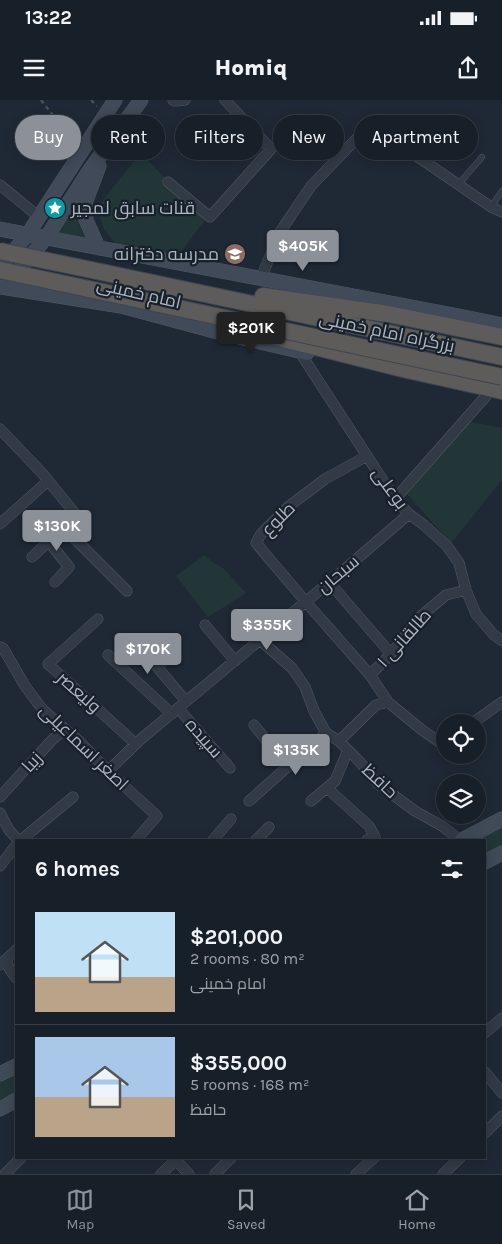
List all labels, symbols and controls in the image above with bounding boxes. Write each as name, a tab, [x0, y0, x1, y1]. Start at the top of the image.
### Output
text: 13:22	[25, 7, 72, 29]
icon: menu	[20, 54, 48, 82]
icon: share	[454, 54, 482, 82]
text: Homiq	[215, 55, 287, 81]
chip: Buy	[15, 115, 81, 160]
chip: Rent	[91, 115, 165, 160]
chip: Filters	[175, 115, 263, 160]
chip: New	[273, 115, 344, 160]
chip: Apartment	[354, 115, 478, 160]
place icon: قنات سابق لمجیر	[43, 196, 67, 220]
place label: قنات سابق لمجیر	[70, 197, 195, 220]
pin: $405K	[268, 230, 338, 272]
text: $405K	[278, 236, 328, 255]
school or university icon: مدرسه دخترانه	[223, 242, 247, 266]
place label: مدرسه دخترانه	[114, 243, 219, 265]
street label: امام خمینی	[94, 273, 183, 314]
street label: بزرگراه امام خمینی	[317, 307, 457, 358]
pin: $201K	[216, 312, 286, 354]
text: $201K	[228, 318, 275, 337]
street label: بوعلی	[367, 462, 413, 514]
street label: طلوع	[256, 497, 300, 541]
pin: $130K	[22, 510, 92, 552]
text: $130K	[33, 516, 81, 535]
street label: سبحان	[312, 550, 364, 598]
street label: طالقانی ۱	[372, 604, 436, 672]
pin: $355K	[232, 608, 302, 651]
text: $355K	[242, 615, 292, 634]
pin: $170K	[113, 632, 183, 675]
text: $170K	[125, 639, 171, 658]
street label: ولیعصر	[52, 666, 106, 717]
street label: اصغر اسماعیلی	[35, 699, 133, 795]
street label: سپیده	[181, 714, 227, 762]
map controls	[436, 714, 486, 824]
button: locate	[436, 714, 486, 764]
pin: $135K	[261, 734, 331, 776]
text: $135K	[273, 740, 319, 759]
street label: زیبا	[17, 747, 47, 777]
street label: حافظ	[358, 759, 402, 803]
button: layers	[436, 774, 486, 824]
icon: filters	[438, 855, 466, 883]
text: 6 homes	[35, 857, 120, 881]
text: $201,000	[190, 925, 283, 949]
icon: home	[75, 932, 135, 992]
text: 2 rooms · 80 m²	[190, 949, 305, 968]
text: امام خمینی	[190, 974, 266, 993]
text: $355,000	[190, 1051, 287, 1075]
icon: home	[75, 1057, 135, 1117]
text: 5 rooms · 168 m²	[190, 1075, 309, 1094]
text: حافظ	[190, 1100, 226, 1119]
tab: Map	[66, 1186, 94, 1233]
tab: Saved	[227, 1186, 266, 1233]
tab: Home	[398, 1186, 436, 1233]

